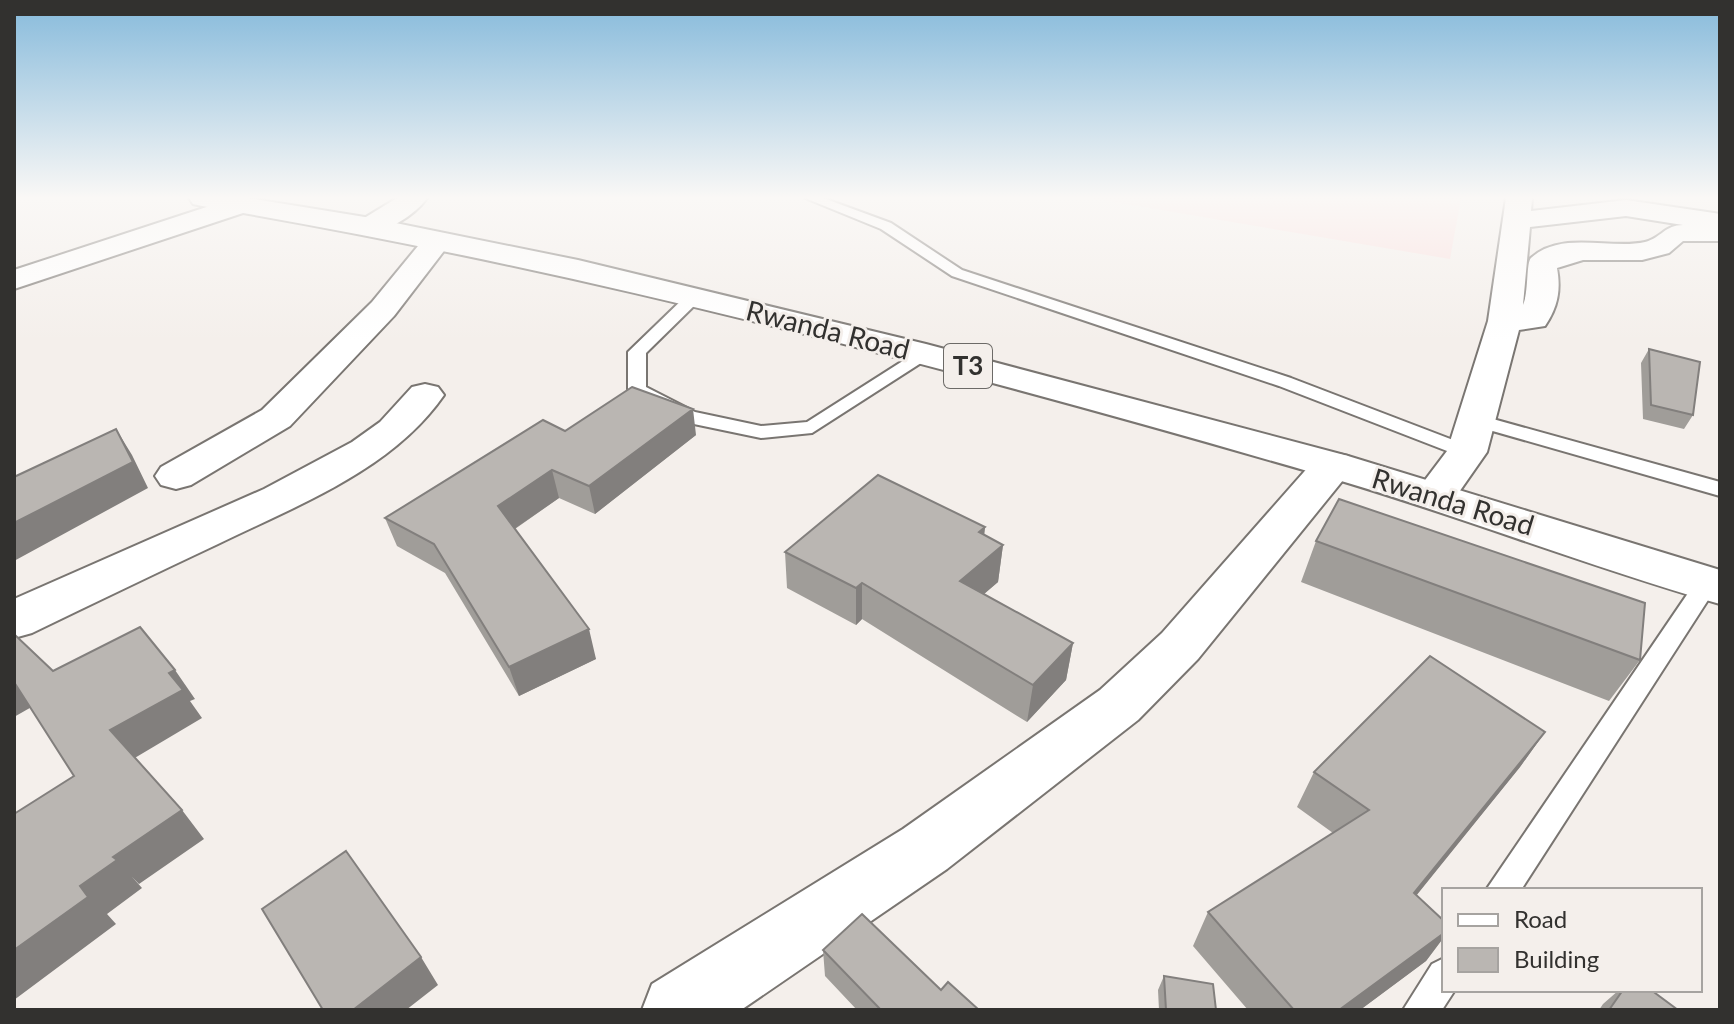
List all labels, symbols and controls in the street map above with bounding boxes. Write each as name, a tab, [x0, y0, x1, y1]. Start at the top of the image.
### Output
street label: Rwanda Road	[743, 292, 914, 366]
road number: T3	[944, 344, 992, 388]
street label: Rwanda Road	[1368, 460, 1538, 542]
legend	[1442, 888, 1702, 992]
text: Road	[1514, 904, 1567, 933]
text: Building	[1514, 944, 1599, 973]

